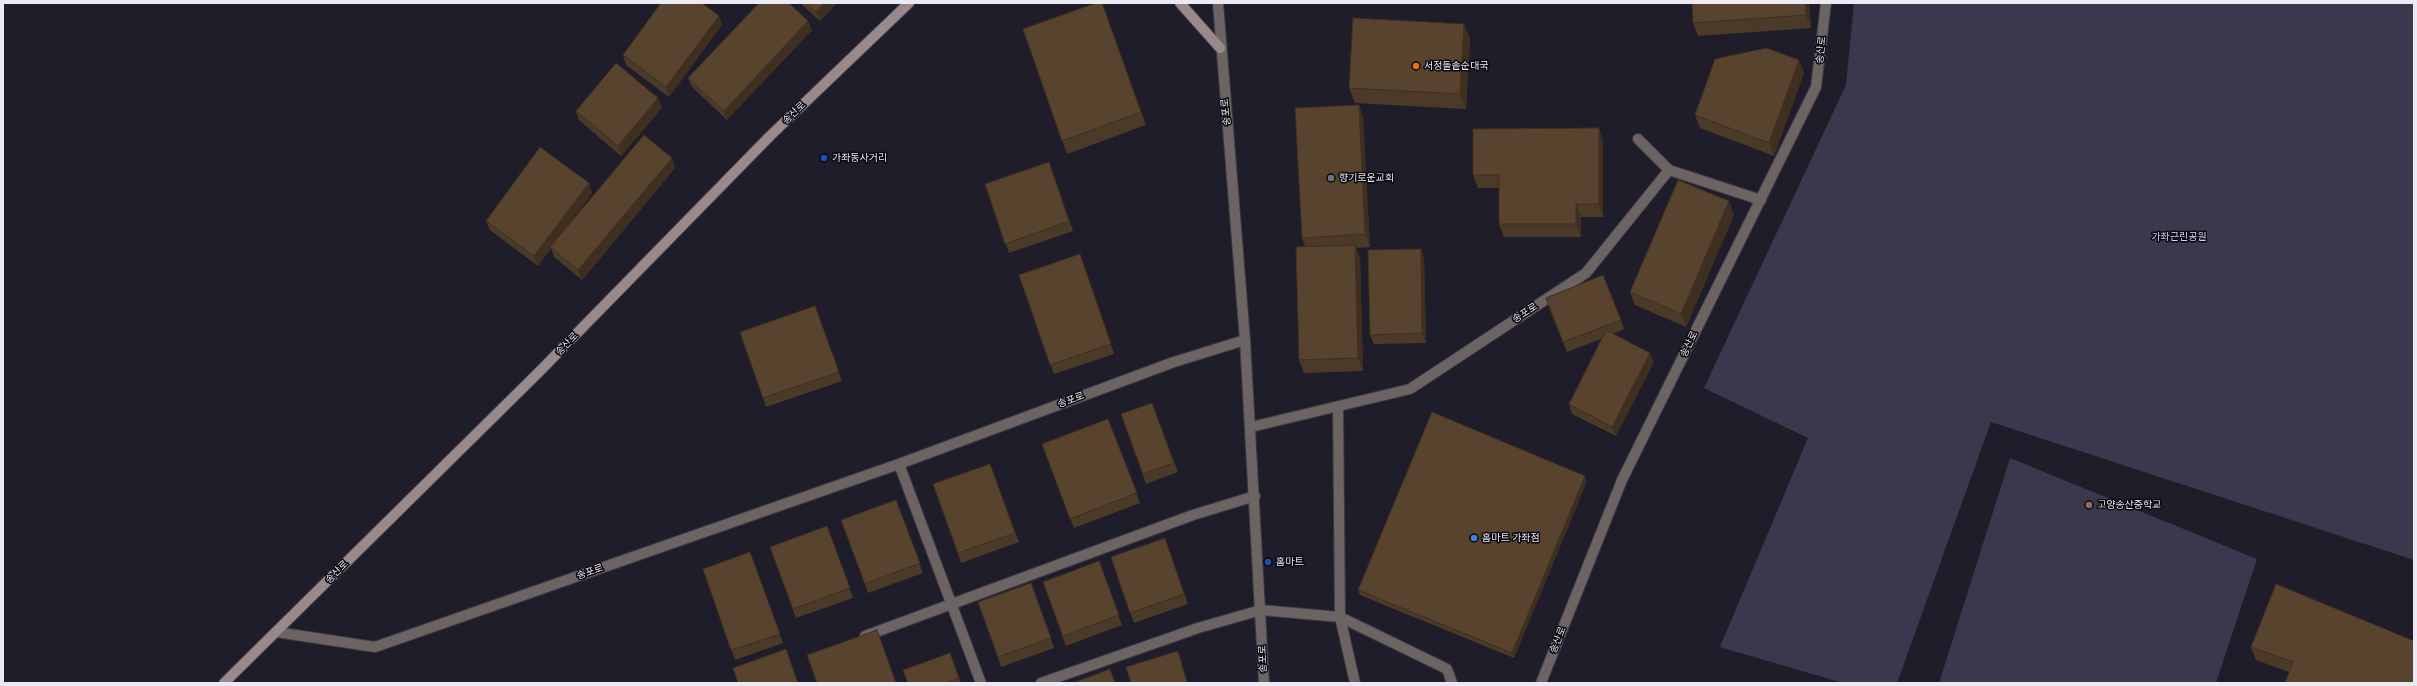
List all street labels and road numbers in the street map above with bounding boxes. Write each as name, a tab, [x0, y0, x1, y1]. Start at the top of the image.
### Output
street label: 송산로	[1814, 36, 1828, 64]
street label: 송포로	[1219, 98, 1233, 126]
street label: 송산로	[780, 99, 808, 127]
street label: 송포로	[1510, 300, 1540, 326]
street label: 송산로	[1678, 329, 1700, 359]
street label: 송산로	[553, 330, 581, 358]
street label: 송포로	[1056, 390, 1086, 410]
street label: 송산로	[323, 558, 351, 586]
street label: 송포로	[575, 562, 605, 582]
street label: 송산로	[1547, 625, 1569, 655]
street label: 송포로	[1257, 645, 1269, 673]

